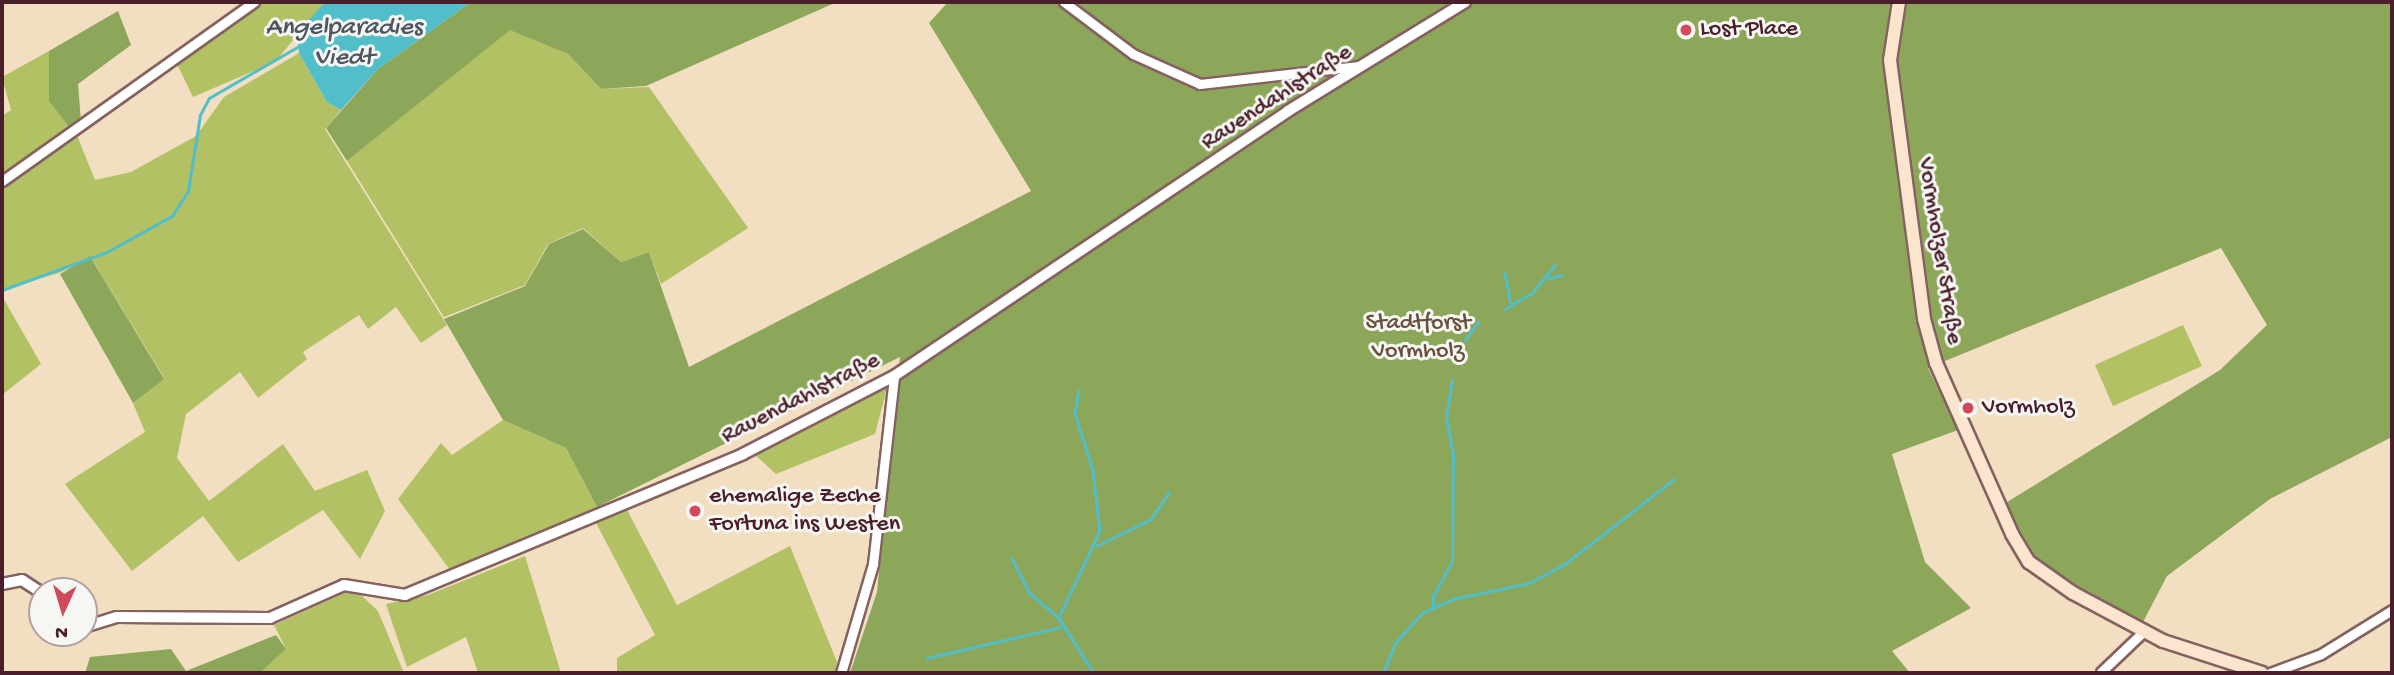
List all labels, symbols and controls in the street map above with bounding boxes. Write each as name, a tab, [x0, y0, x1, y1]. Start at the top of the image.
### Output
water label: Angelparadies Viedt	[266, 13, 422, 74]
place label: Lost Place	[1700, 16, 1798, 44]
marker: Lost Place	[1678, 22, 1694, 38]
street label: Rauendahlstraße	[1196, 39, 1358, 157]
street label: Vormholzer Straße	[1910, 155, 1968, 347]
park label: Stadtforst Vormholz	[1365, 310, 1471, 366]
street label: Rauendahlstraße	[717, 347, 885, 451]
place label: Vormholz	[1982, 394, 2075, 422]
marker: Vormholz	[1960, 400, 1976, 416]
place label: ehemalige Zeche Fortuna ins Westen	[709, 483, 900, 539]
marker: ehemalige Zeche Fortuna ins Westen	[687, 503, 703, 519]
north arrow	[28, 577, 98, 647]
text: N	[55, 620, 69, 643]

